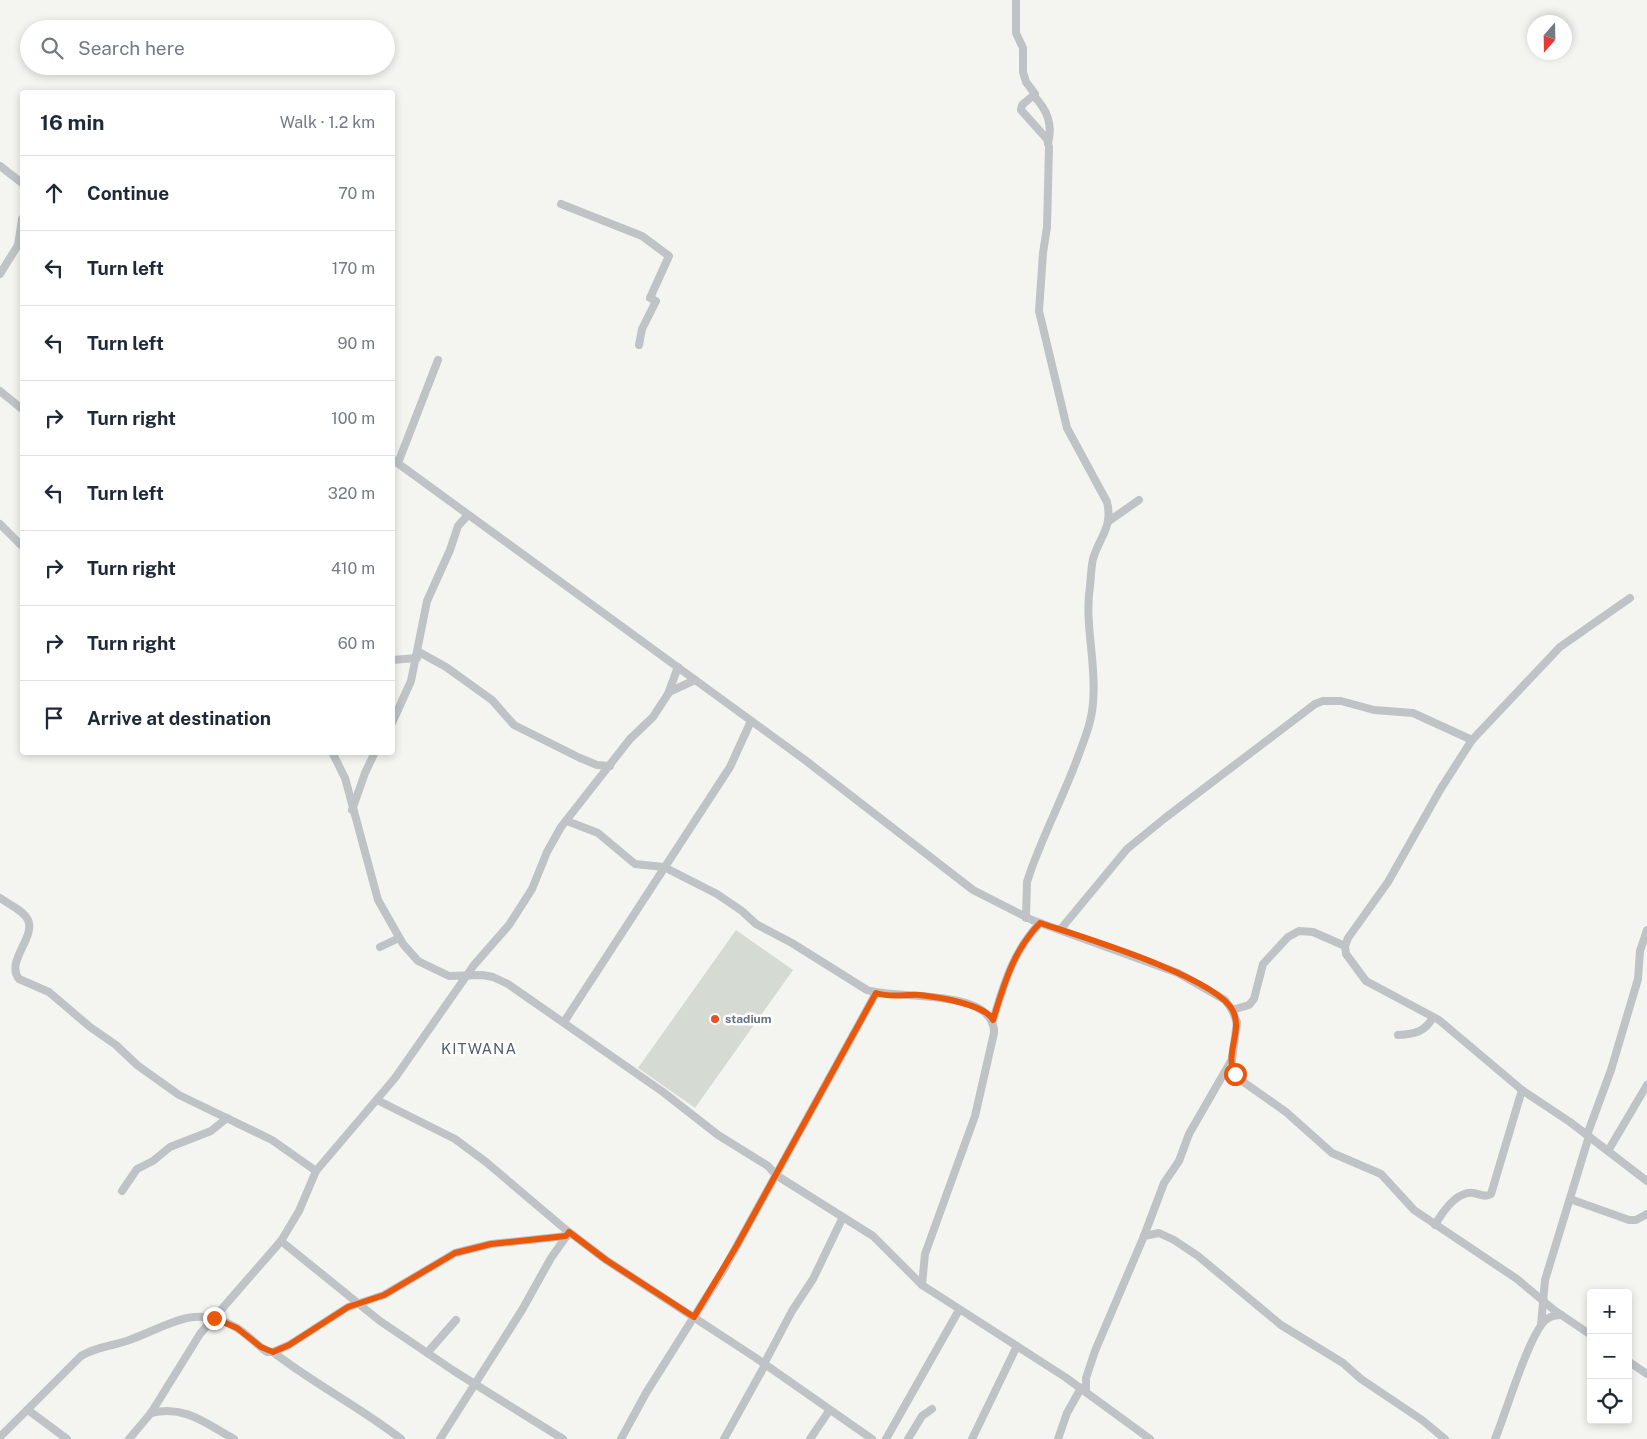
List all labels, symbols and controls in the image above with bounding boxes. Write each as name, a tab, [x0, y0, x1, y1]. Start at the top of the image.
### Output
north arrow	[1527, 15, 1572, 60]
search box	[20, 20, 395, 75]
icon: search	[38, 34, 66, 62]
text: Search here	[78, 37, 185, 59]
text: 16 min	[40, 110, 105, 135]
text: Walk · 1.2 km	[280, 113, 375, 132]
icon: ahead	[40, 179, 68, 207]
text: Continue	[87, 182, 169, 204]
text: 70 m	[338, 184, 375, 203]
icon: left	[40, 254, 68, 282]
text: Turn left	[87, 257, 164, 279]
text: 170 m	[332, 259, 375, 278]
icon: left	[40, 329, 68, 357]
text: Turn left	[87, 332, 164, 354]
text: 90 m	[338, 334, 375, 353]
icon: right	[40, 404, 68, 432]
text: Turn right	[87, 407, 176, 429]
text: 100 m	[331, 409, 375, 428]
icon: left	[40, 479, 68, 507]
text: Turn left	[87, 482, 164, 504]
text: 320 m	[328, 484, 375, 503]
icon: right	[40, 554, 68, 582]
text: Turn right	[87, 557, 176, 579]
text: 410 m	[331, 559, 375, 578]
icon: right	[40, 629, 68, 657]
text: Turn right	[87, 632, 176, 654]
text: 60 m	[338, 634, 375, 653]
icon: arrive	[40, 704, 68, 732]
text: Arrive at destination	[87, 707, 271, 729]
place label: stadium	[725, 1012, 772, 1026]
marker: stadium	[709, 1013, 721, 1025]
district label: KITWANA	[441, 1040, 517, 1057]
route start	[1224, 1063, 1247, 1086]
map controls	[1587, 1289, 1632, 1424]
button: +	[1587, 1289, 1632, 1334]
route end	[203, 1307, 226, 1330]
button: −	[1587, 1334, 1632, 1379]
button: locate	[1587, 1379, 1632, 1424]

